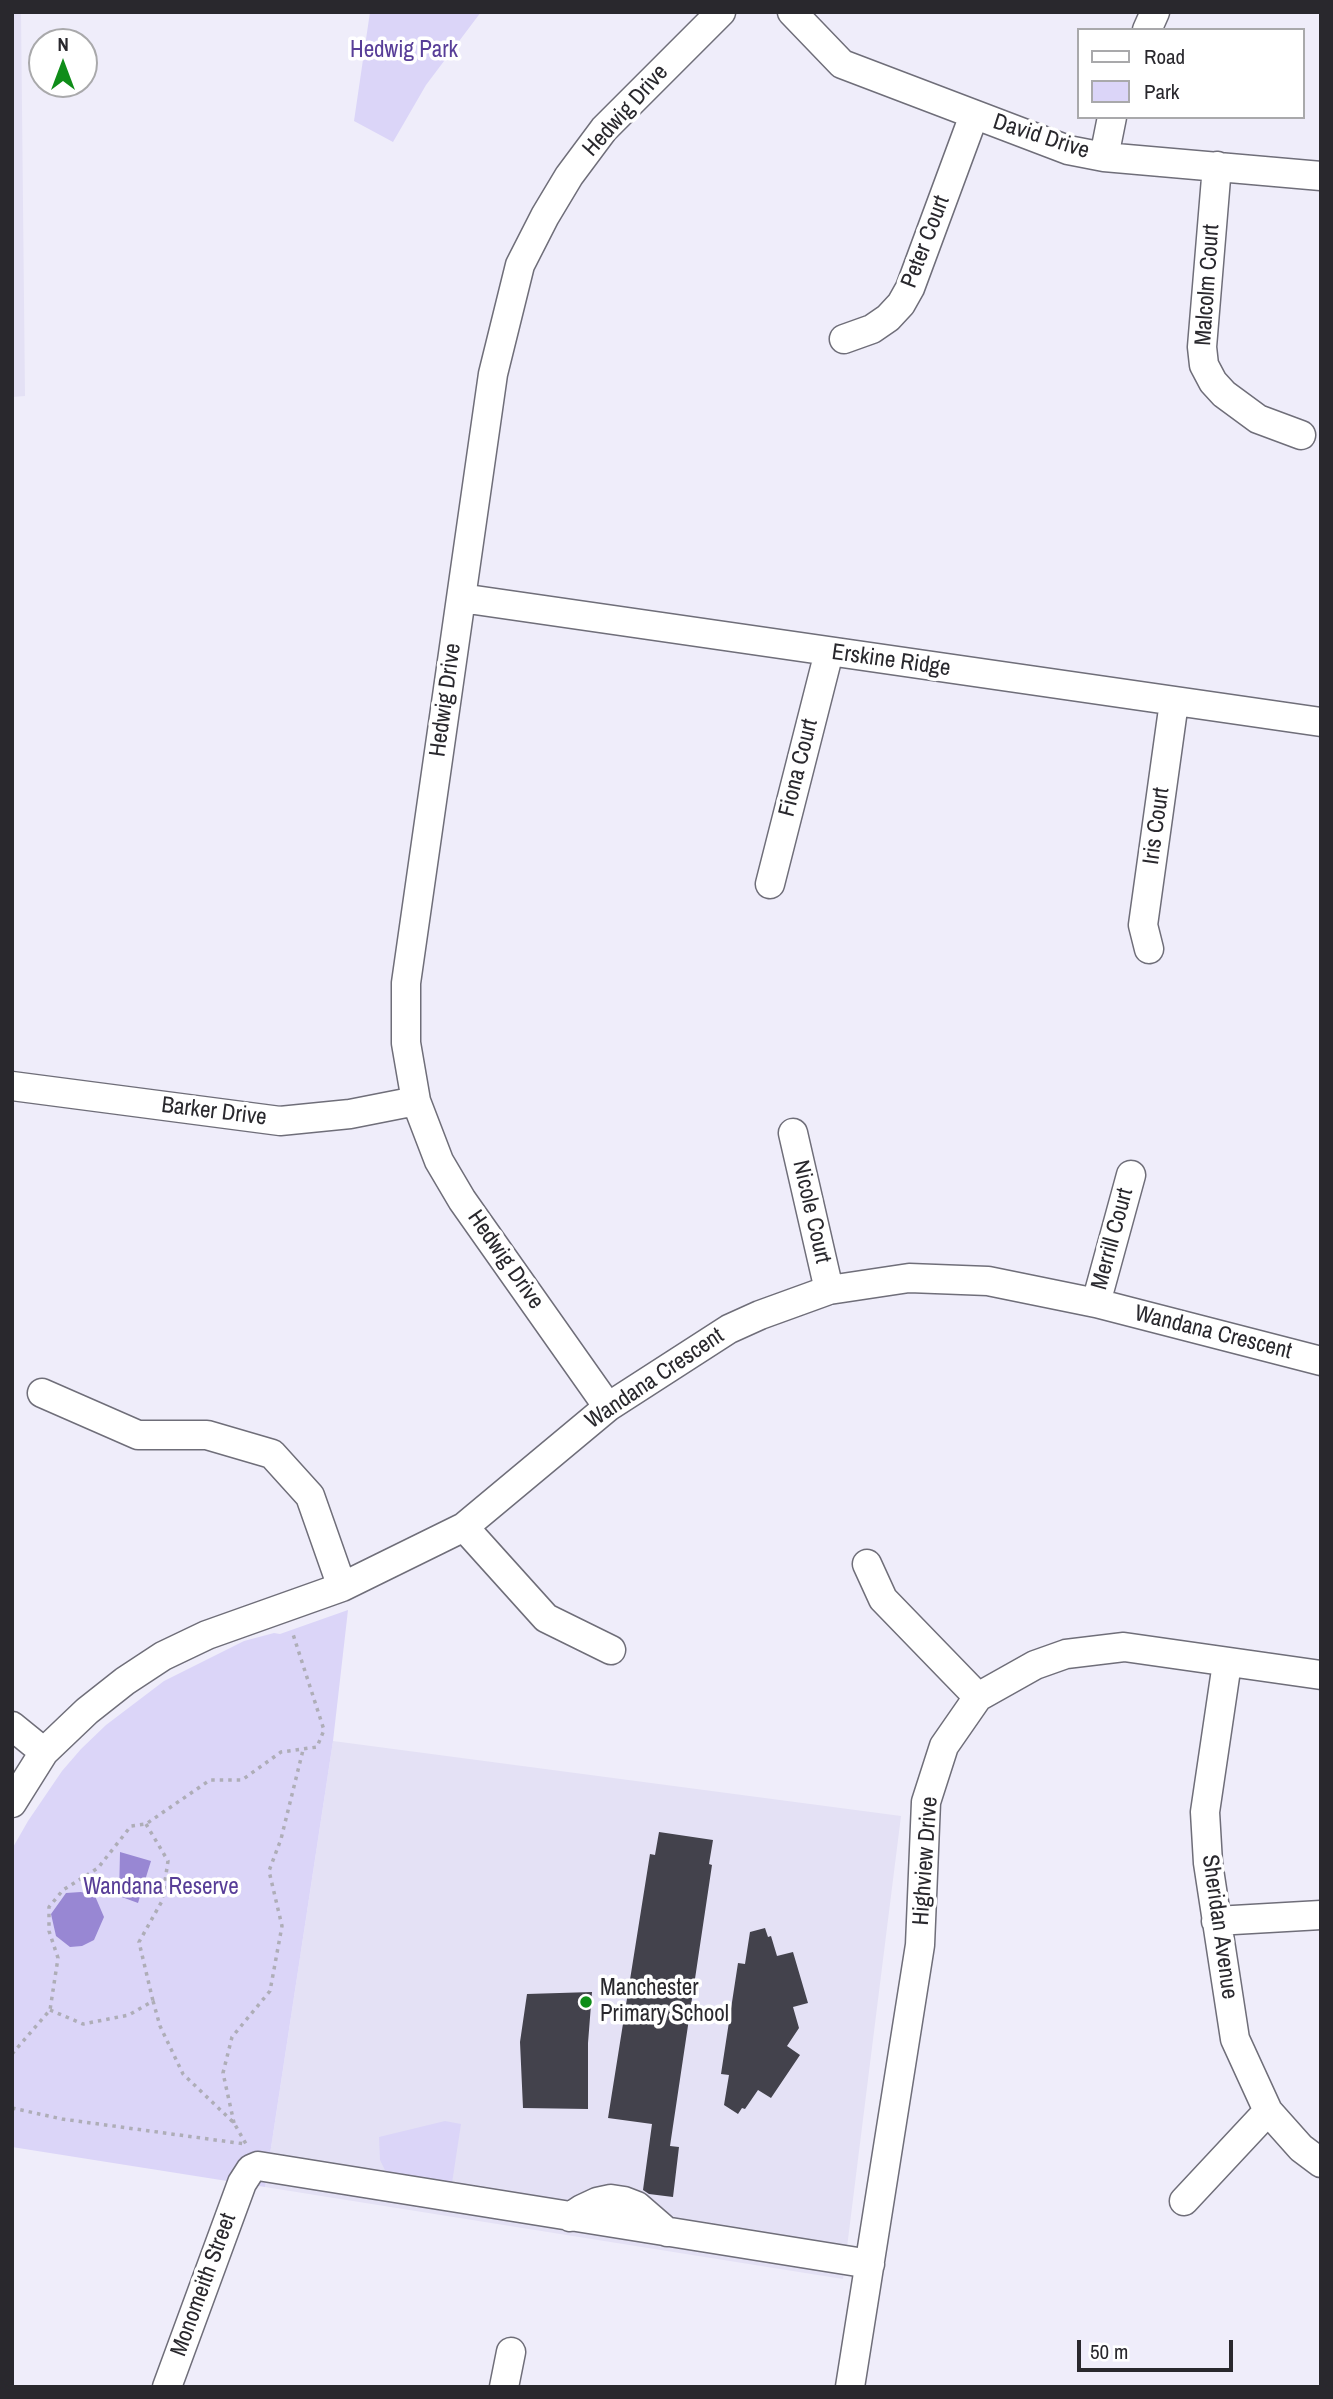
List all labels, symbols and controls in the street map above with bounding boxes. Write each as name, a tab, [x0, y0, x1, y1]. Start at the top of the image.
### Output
north arrow	[28, 28, 98, 98]
legend	[1078, 28, 1305, 119]
text: N	[57, 31, 69, 57]
park label: Hedwig Park	[350, 37, 458, 65]
text: Road	[1144, 42, 1185, 71]
street label: Hedwig Drive	[578, 59, 674, 163]
text: Park	[1144, 77, 1179, 106]
street label: David Drive	[989, 108, 1093, 166]
street label: Peter Court	[896, 192, 956, 292]
street label: Malcolm Court	[1190, 223, 1226, 347]
street label: Erskine Ridge	[830, 639, 952, 683]
street label: Hedwig Drive	[424, 642, 468, 758]
street label: Fiona Court	[774, 716, 824, 820]
street label: Iris Court	[1138, 786, 1176, 866]
street label: Barker Drive	[160, 1092, 268, 1132]
street label: Nicole Court	[786, 1158, 836, 1266]
street label: Merrill Court	[1086, 1185, 1140, 1293]
street label: Hedwig Drive	[461, 1205, 549, 1315]
street label: Wandana Crescent	[1132, 1300, 1294, 1366]
street label: Wandana Crescent	[581, 1323, 729, 1435]
street label: Highview Drive	[908, 1796, 944, 1926]
street label: Sheridan Avenue	[1195, 1853, 1243, 2001]
park label: Wandana Reserve	[83, 1874, 239, 1902]
place label: Manchester Primary School	[600, 1975, 729, 2029]
marker: Manchester Primary School	[578, 1994, 594, 2010]
street label: Monomeith Street	[165, 2210, 243, 2360]
scale bar	[1081, 2326, 1237, 2370]
text: 50 m	[1090, 2337, 1128, 2366]

